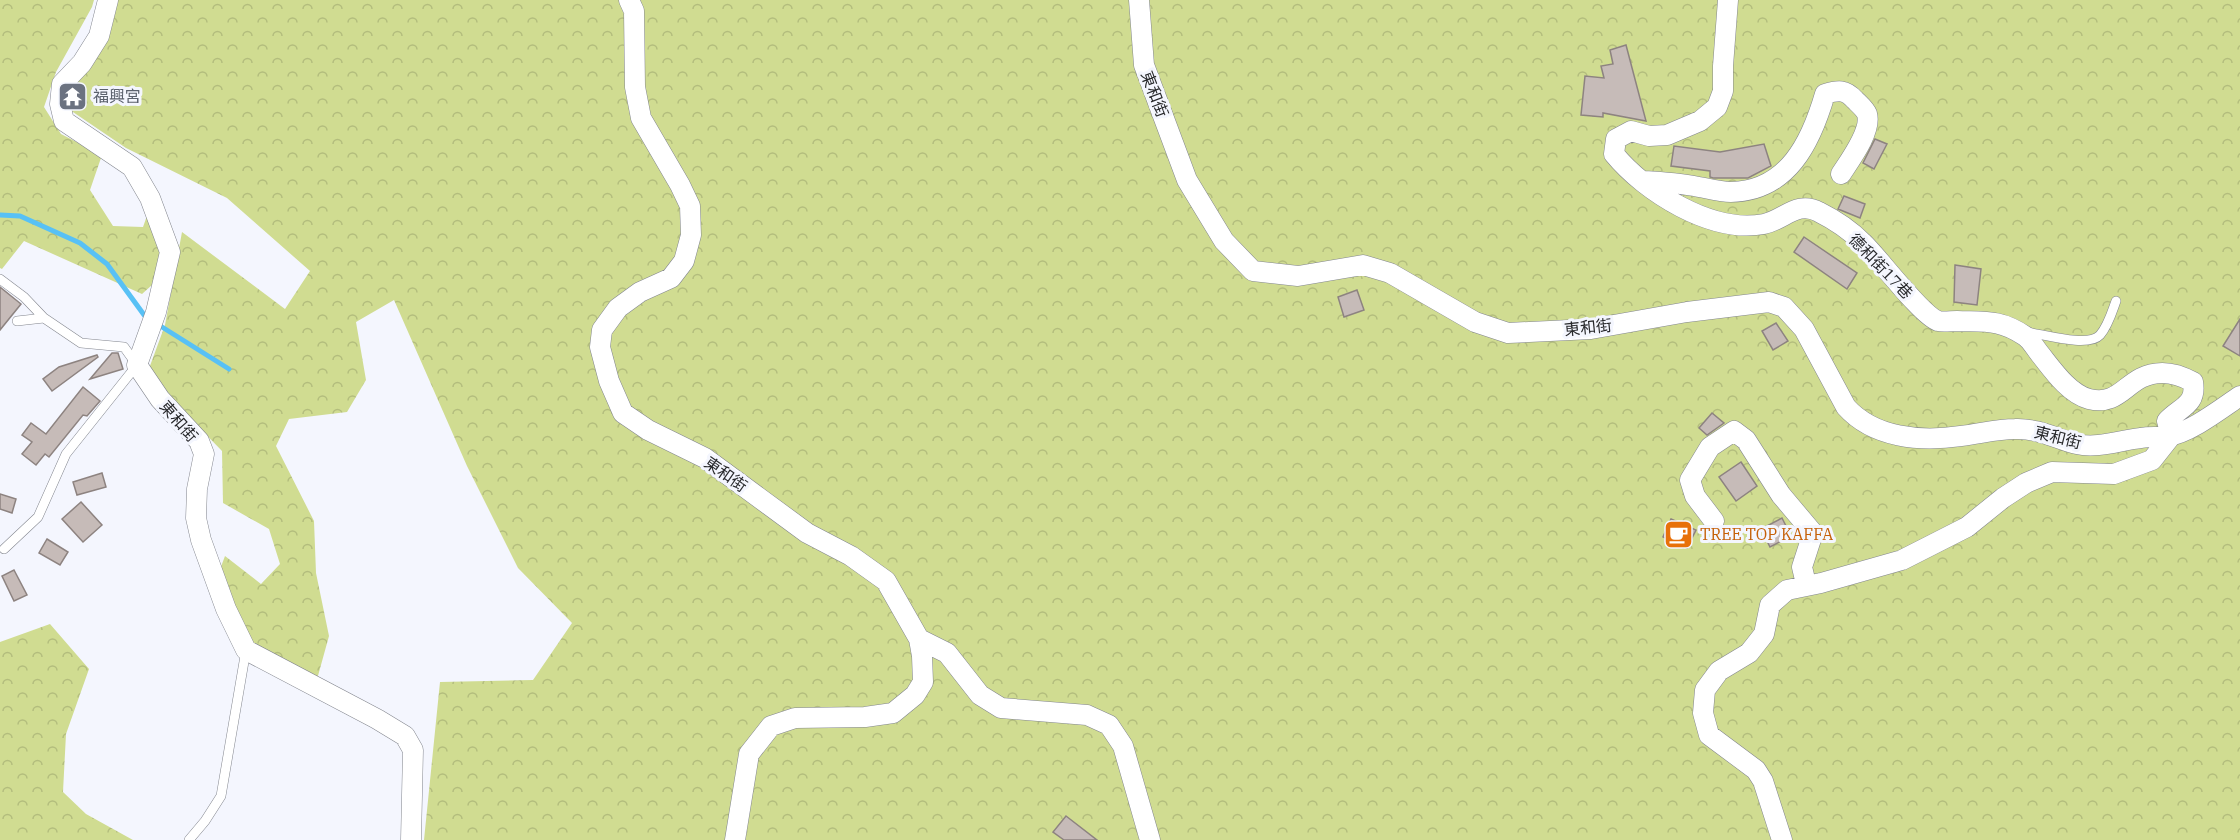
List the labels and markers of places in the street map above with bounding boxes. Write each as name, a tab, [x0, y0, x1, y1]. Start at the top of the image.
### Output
temple icon: 福興宮	[56, 80, 88, 112]
place label: 福興宮	[93, 86, 141, 106]
cafe icon: TREE TOP KAFFA	[1663, 518, 1695, 550]
place label: TREE TOP KAFFA	[1700, 524, 1833, 544]

